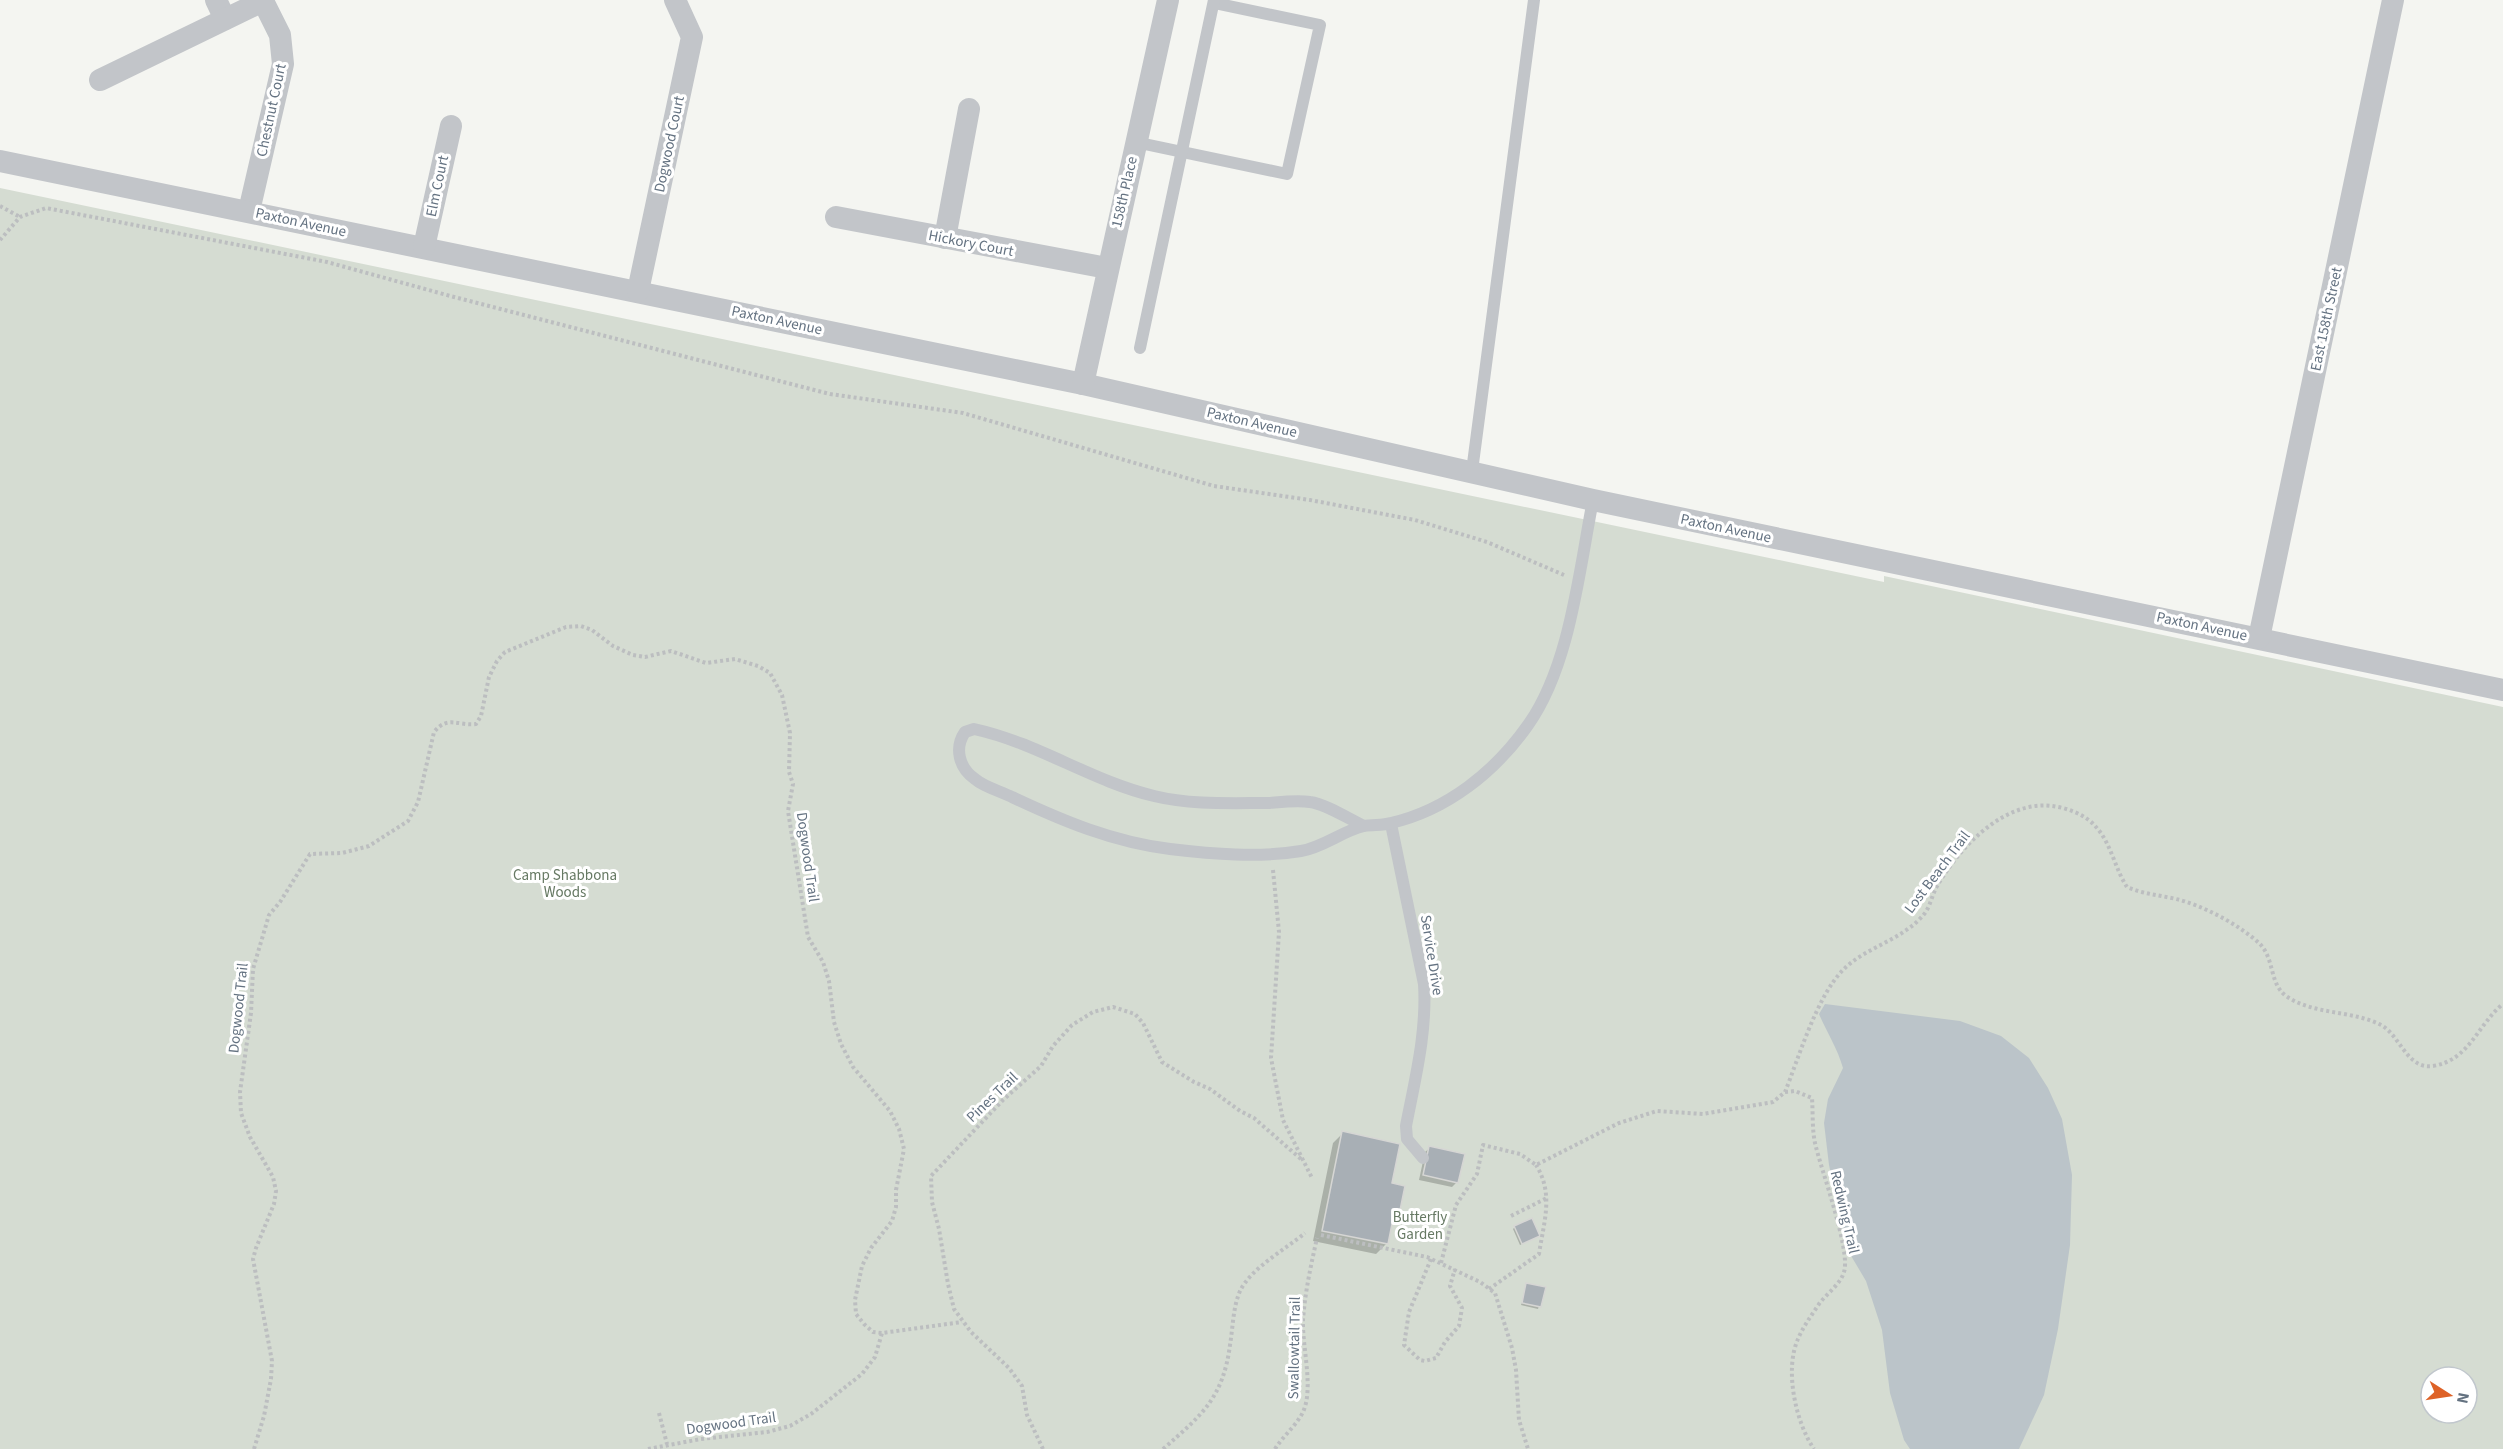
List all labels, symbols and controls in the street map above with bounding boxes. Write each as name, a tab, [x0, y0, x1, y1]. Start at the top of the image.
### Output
street label: Chestnut Court	[251, 62, 292, 159]
street label: Dogwood Court	[649, 94, 690, 194]
street label: Elm Court	[421, 153, 454, 219]
street label: 158th Place	[1106, 154, 1143, 230]
street label: Paxton Avenue	[254, 203, 348, 242]
street label: Hickory Court	[927, 225, 1015, 262]
street label: East 158th Street	[2305, 265, 2348, 373]
street label: Paxton Avenue	[730, 301, 824, 340]
street label: Paxton Avenue	[1205, 402, 1299, 443]
street label: Paxton Avenue	[1679, 509, 1773, 548]
street label: Paxton Avenue	[2155, 607, 2249, 646]
street label: Dogwood Trail	[791, 811, 824, 903]
street label: Lost Beach Trail	[1899, 827, 1975, 918]
park label: Camp Shabbona Woods	[513, 865, 617, 903]
street label: Service Drive	[1415, 913, 1448, 997]
street label: Dogwood Trail	[223, 962, 254, 1054]
street label: Pines Trail	[962, 1067, 1023, 1127]
street label: Redwing Trail	[1825, 1168, 1864, 1256]
park label: Butterfly Garden	[1393, 1207, 1447, 1245]
street label: Swallowtail Trail	[1283, 1296, 1306, 1400]
north arrow	[2419, 1365, 2479, 1425]
text: N	[2451, 1390, 2475, 1405]
street label: Dogwood Trail	[685, 1407, 777, 1440]

